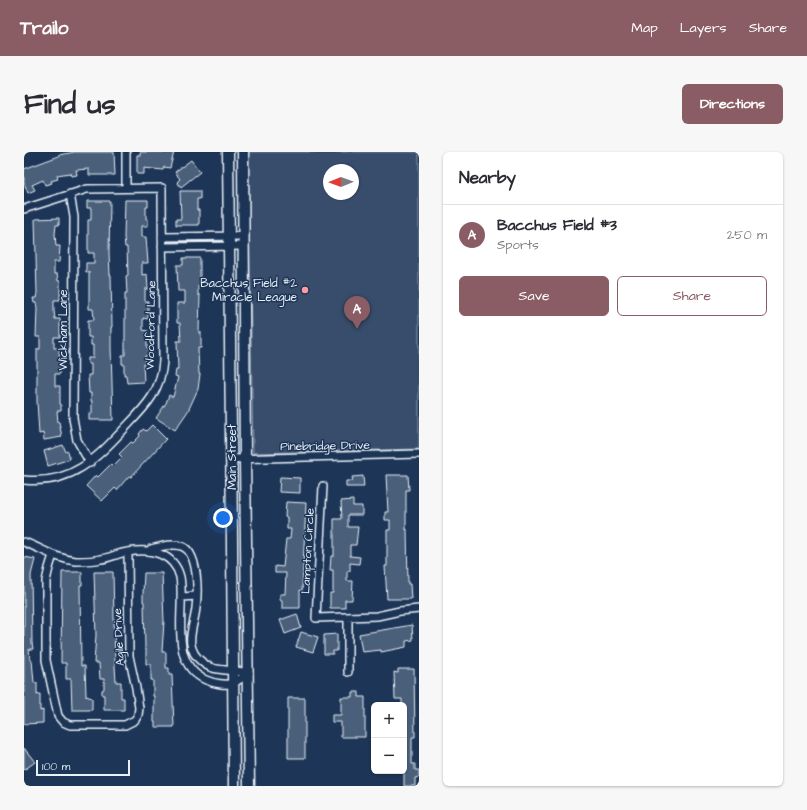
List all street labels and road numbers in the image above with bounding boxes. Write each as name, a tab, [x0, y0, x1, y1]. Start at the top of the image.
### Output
street label: Woodford Lane	[142, 280, 160, 370]
street label: Wickham Lane	[55, 289, 72, 371]
street label: Main Street	[224, 424, 241, 490]
street label: Pinebridge Drive	[280, 437, 371, 456]
street label: Lampton Circle	[297, 507, 319, 594]
street label: Agile Drive	[109, 607, 130, 666]

